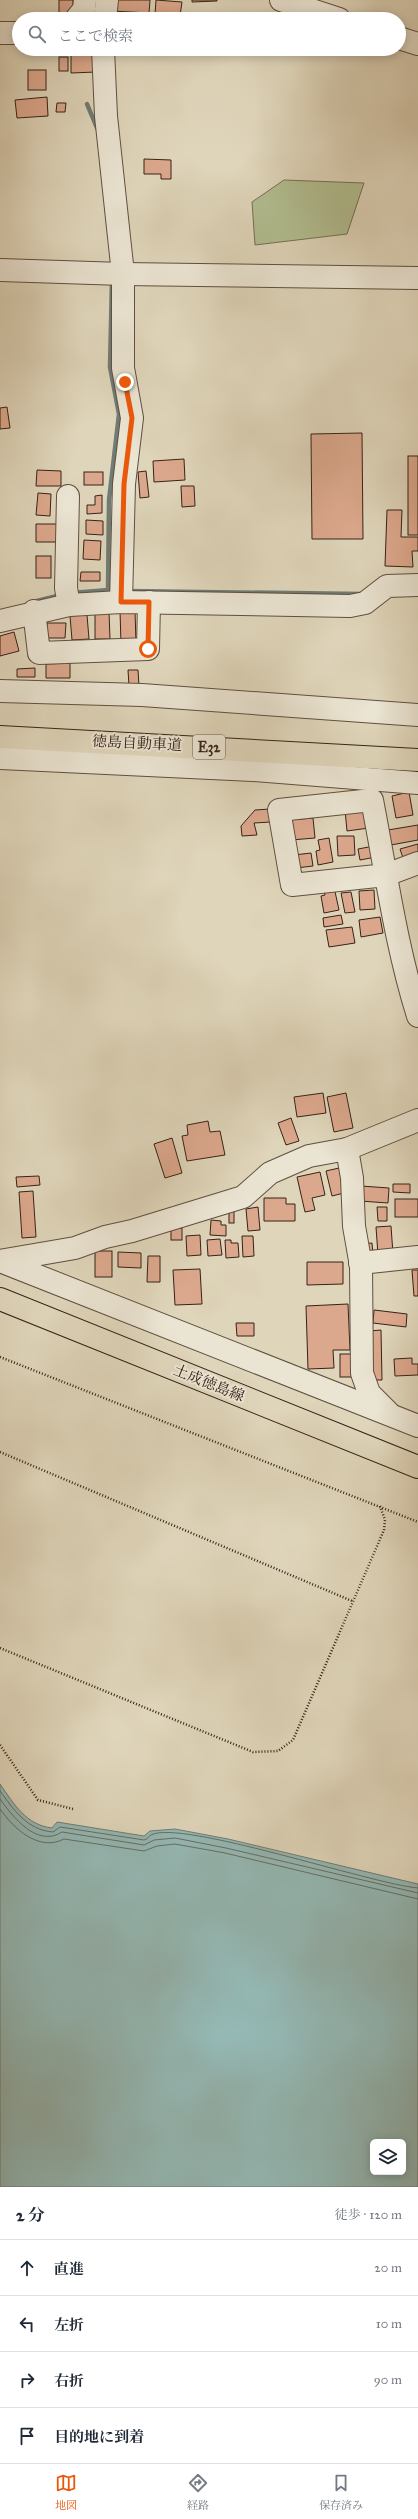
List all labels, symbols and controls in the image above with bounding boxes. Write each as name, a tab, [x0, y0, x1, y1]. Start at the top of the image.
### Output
search box	[12, 12, 406, 56]
icon: search	[26, 23, 48, 45]
text: ここで検索	[58, 27, 133, 45]
route end	[116, 373, 134, 391]
route start	[139, 640, 157, 658]
street label: 徳島自動車道	[92, 732, 182, 754]
road number: E32	[193, 735, 225, 759]
street label: 土成徳島線	[171, 1361, 247, 1405]
map controls	[370, 2139, 406, 2175]
button: layers	[370, 2139, 406, 2175]
text: 2 分	[16, 2205, 45, 2226]
text: 徒歩 · 120 m	[335, 2207, 402, 2223]
icon: ahead	[16, 2257, 38, 2279]
text: 直進	[54, 2260, 84, 2278]
text: 20 m	[374, 2260, 402, 2276]
icon: left	[16, 2313, 38, 2335]
text: 左折	[54, 2316, 84, 2334]
text: 10 m	[376, 2316, 402, 2332]
icon: right	[16, 2369, 38, 2391]
text: 右折	[54, 2372, 84, 2390]
text: 90 m	[374, 2372, 402, 2388]
icon: arrive	[16, 2425, 38, 2447]
text: 目的地に到着	[54, 2428, 144, 2446]
tab: 地図	[55, 2472, 77, 2512]
tab: 経路	[187, 2472, 209, 2512]
tab: 保存済み	[319, 2472, 363, 2512]

